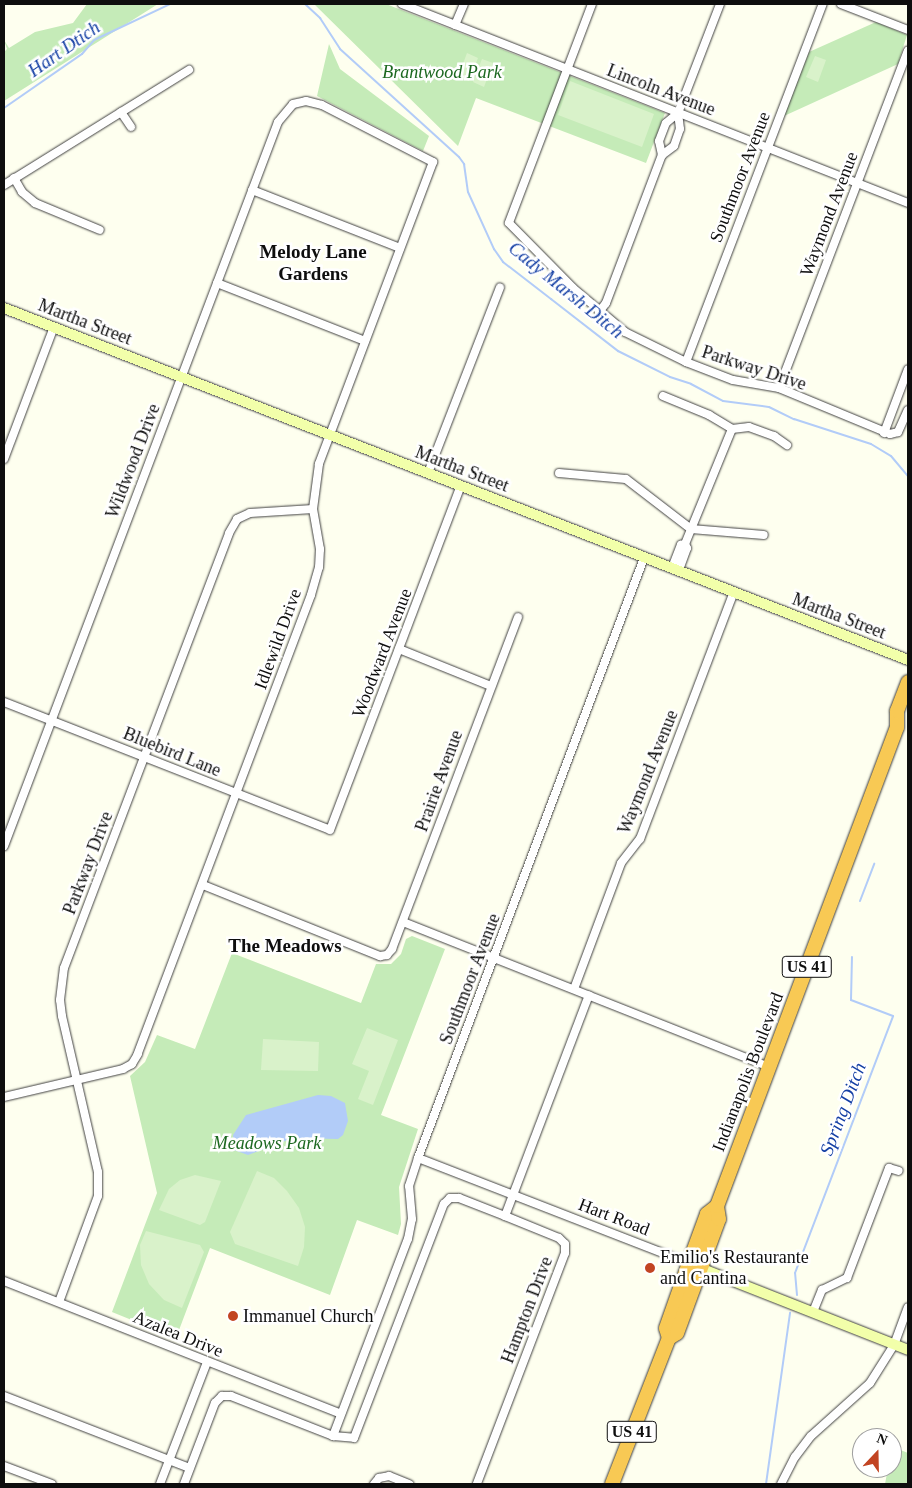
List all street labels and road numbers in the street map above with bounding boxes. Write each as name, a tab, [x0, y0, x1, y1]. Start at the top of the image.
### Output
street label: Lincoln Avenue	[603, 59, 719, 121]
street label: Southmoor Avenue	[705, 108, 775, 246]
street label: Waymond Avenue	[795, 148, 863, 280]
street label: Martha Street	[35, 294, 135, 350]
street label: Parkway Drive	[699, 341, 809, 395]
street label: Wildwood Drive	[101, 401, 165, 521]
street label: Martha Street	[412, 441, 512, 497]
street label: Woodward Avenue	[347, 585, 417, 721]
street label: Idlewild Drive	[250, 586, 306, 692]
street label: Martha Street	[789, 588, 889, 644]
street label: Waymond Avenue	[613, 706, 683, 838]
street label: Bluebird Lane	[120, 723, 224, 781]
street label: Prairie Avenue	[411, 727, 467, 835]
street label: Parkway Drive	[58, 808, 118, 918]
street label: Southmoor Avenue	[435, 910, 505, 1048]
road number: US 41	[781, 954, 833, 980]
street label: Indianapolis Boulevard	[708, 989, 788, 1155]
street label: Hart Road	[575, 1194, 653, 1240]
street label: Hampton Drive	[497, 1254, 557, 1366]
street label: Azalea Drive	[130, 1306, 226, 1362]
road number: US 41	[606, 1418, 658, 1445]

